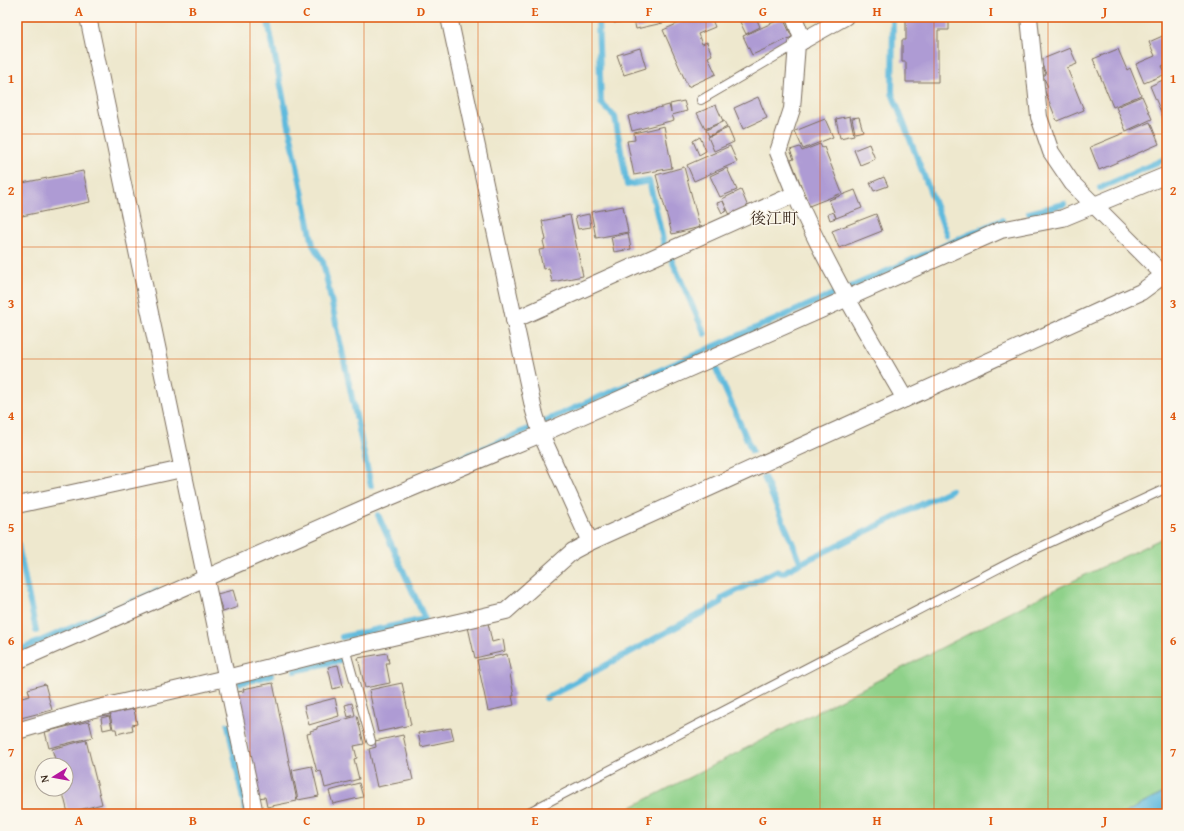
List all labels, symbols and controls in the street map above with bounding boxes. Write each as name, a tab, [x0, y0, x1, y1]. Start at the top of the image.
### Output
text: A	[75, 2, 84, 21]
text: B	[189, 2, 197, 21]
text: C	[303, 2, 311, 21]
text: D	[417, 2, 425, 21]
text: E	[532, 2, 539, 21]
text: F	[646, 2, 653, 21]
text: G	[759, 2, 767, 21]
text: H	[872, 2, 882, 21]
text: I	[989, 2, 993, 21]
text: J	[1101, 2, 1108, 21]
text: 1	[8, 69, 14, 88]
text: 1	[1170, 69, 1176, 88]
text: 2	[8, 181, 15, 200]
text: 2	[1170, 181, 1177, 200]
district label: 後江町	[750, 206, 798, 230]
text: 3	[8, 294, 14, 313]
text: 3	[1170, 294, 1176, 313]
text: 4	[8, 406, 15, 425]
text: 4	[1170, 406, 1177, 425]
text: 5	[8, 518, 15, 537]
text: 5	[1170, 518, 1177, 537]
text: 6	[8, 631, 15, 650]
text: 6	[1170, 631, 1177, 650]
text: 7	[8, 743, 15, 762]
text: 7	[1170, 743, 1177, 762]
north arrow	[34, 757, 74, 797]
text: N	[36, 773, 53, 784]
text: A	[75, 811, 84, 830]
text: B	[189, 811, 197, 830]
text: C	[303, 811, 311, 830]
text: D	[417, 811, 425, 830]
text: E	[532, 811, 539, 830]
text: F	[646, 811, 653, 830]
text: G	[759, 811, 767, 830]
text: H	[872, 811, 882, 830]
text: I	[989, 811, 993, 830]
text: J	[1101, 811, 1108, 830]

